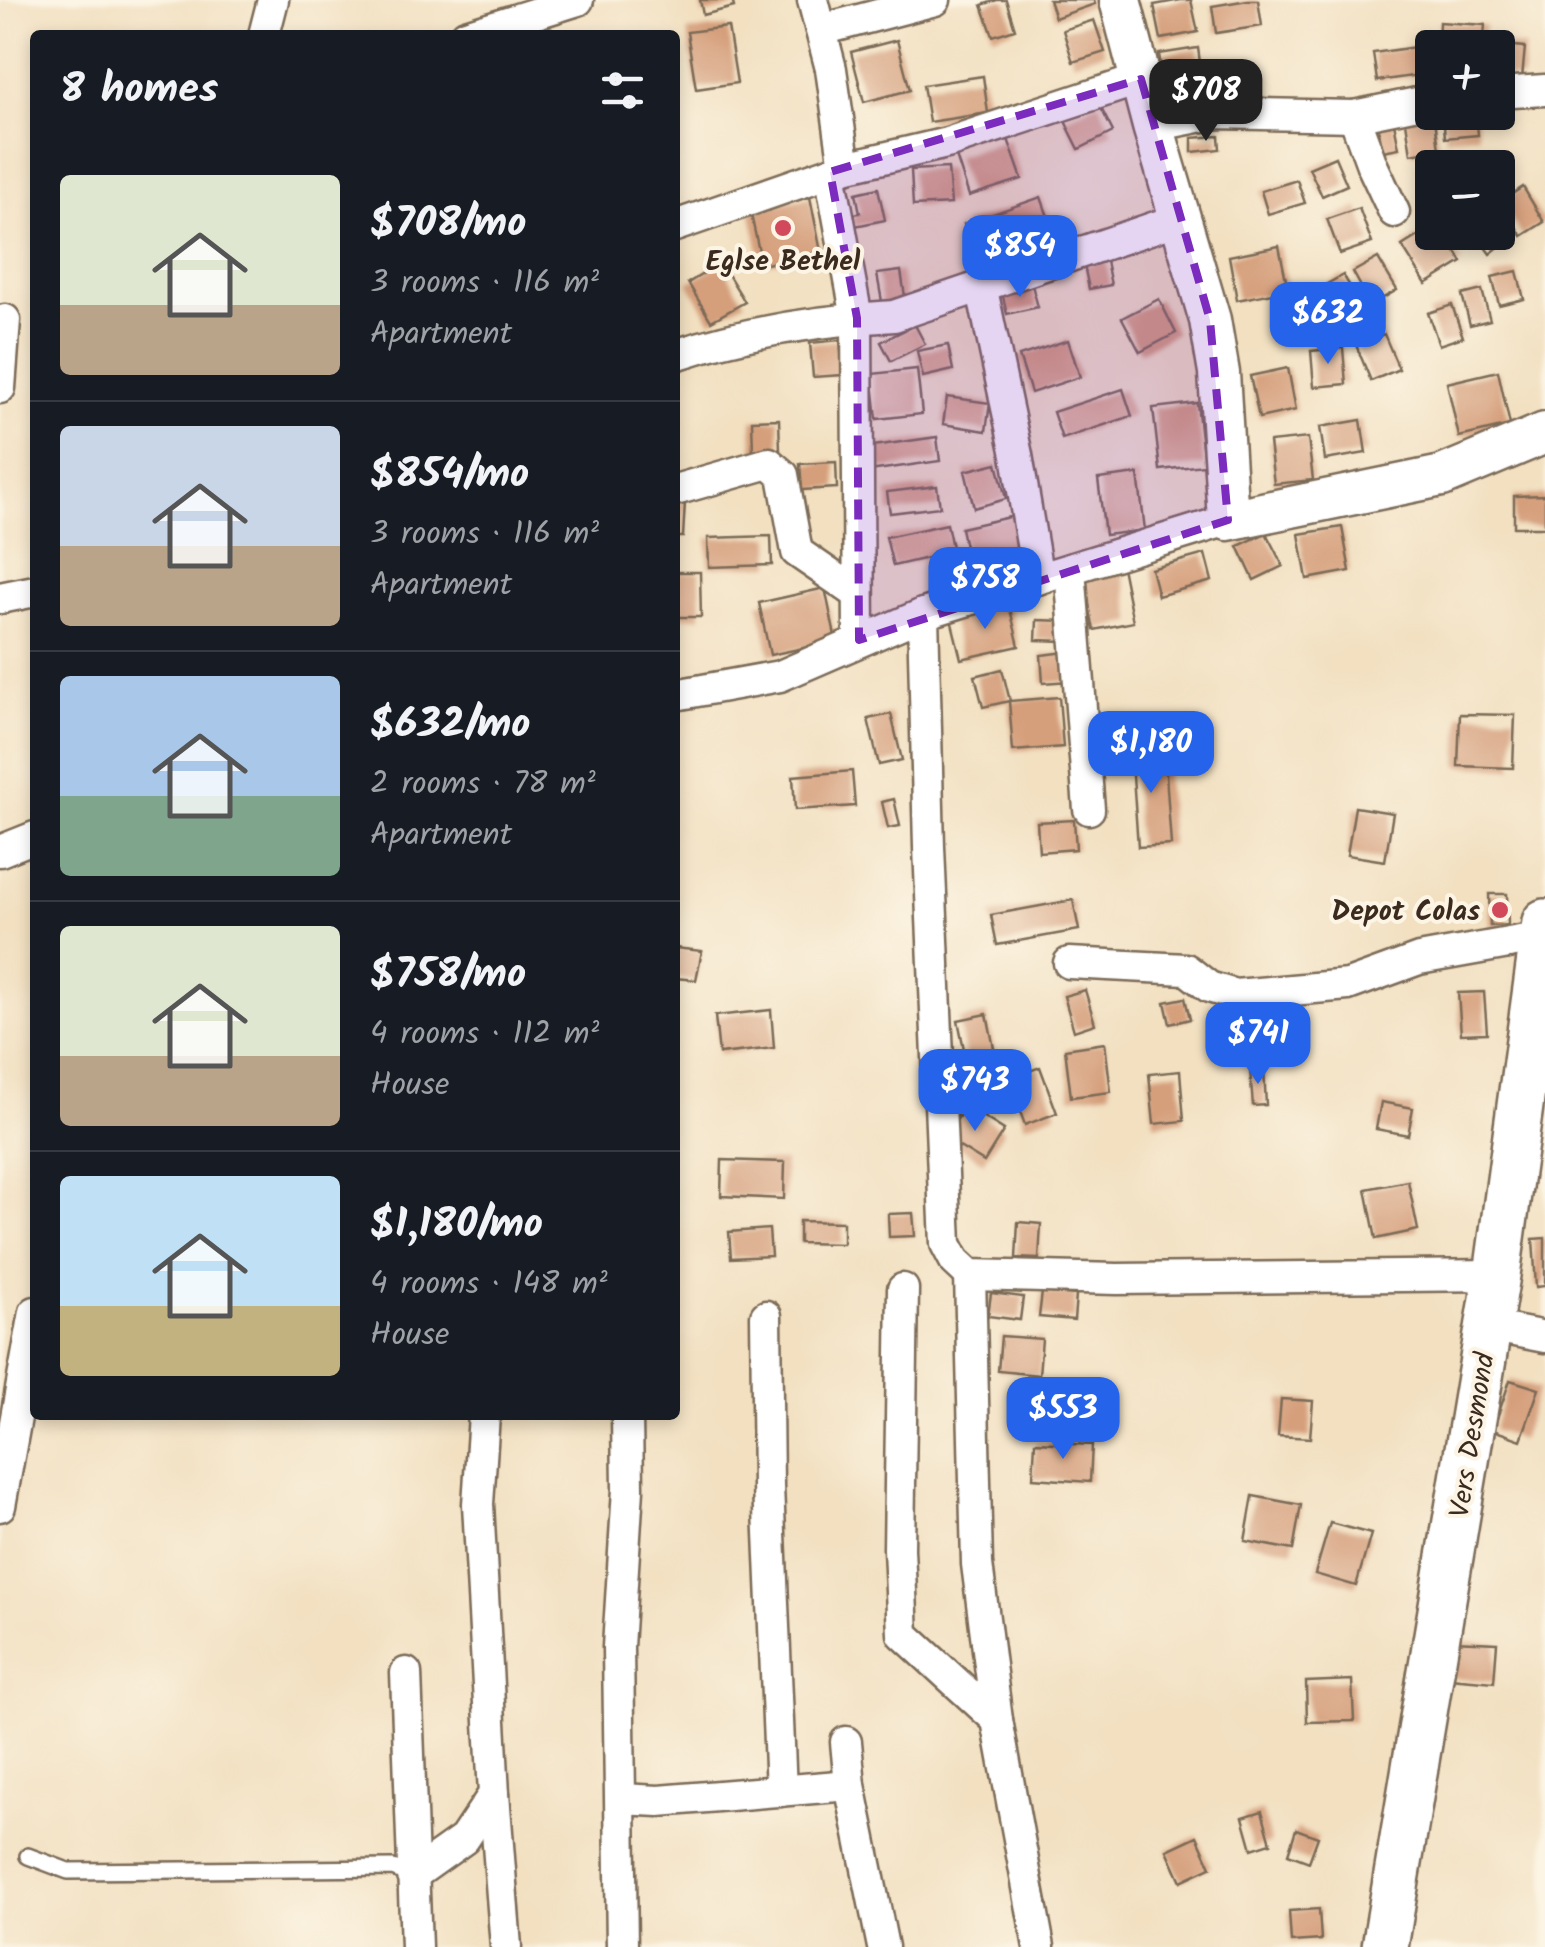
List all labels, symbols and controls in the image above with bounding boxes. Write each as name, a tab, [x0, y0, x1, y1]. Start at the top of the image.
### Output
map controls	[1415, 30, 1515, 250]
button: +	[1415, 30, 1515, 130]
text: 8 homes	[60, 57, 218, 124]
pin: $708	[1147, 59, 1265, 144]
icon: filters	[595, 63, 650, 118]
text: $708	[1171, 66, 1241, 117]
button: −	[1415, 150, 1515, 250]
text: $708/mo	[370, 191, 526, 258]
icon: home	[140, 215, 260, 335]
pin: $854	[961, 215, 1079, 300]
marker: Eglse Bethel	[772, 217, 794, 239]
text: $854	[984, 222, 1056, 273]
place label: Eglse Bethel	[706, 240, 861, 285]
text: 3 rooms · 116 m²	[370, 258, 599, 309]
pin: $632	[1269, 282, 1387, 367]
text: $632	[1292, 289, 1364, 340]
text: Apartment	[370, 309, 512, 360]
text: $854/mo	[370, 442, 529, 509]
icon: home	[140, 466, 260, 586]
text: 3 rooms · 116 m²	[370, 509, 599, 560]
pin: $758	[926, 547, 1044, 632]
text: $758	[950, 554, 1020, 605]
text: Apartment	[370, 560, 512, 611]
text: $632/mo	[370, 692, 530, 759]
pin: $1,180	[1070, 711, 1232, 796]
icon: home	[140, 716, 260, 836]
text: $1,180	[1110, 718, 1192, 769]
text: 2 rooms · 78 m²	[370, 759, 596, 810]
text: Apartment	[370, 810, 512, 861]
place label: Depot Colas	[1332, 890, 1480, 935]
marker: Depot Colas	[1489, 899, 1511, 921]
text: $758/mo	[370, 942, 526, 1009]
icon: home	[140, 966, 260, 1086]
pin: $741	[1199, 1002, 1317, 1087]
text: 4 rooms · 112 m²	[370, 1009, 599, 1060]
text: $741	[1227, 1009, 1289, 1060]
pin: $743	[916, 1049, 1034, 1134]
text: $743	[941, 1056, 1010, 1107]
text: House	[370, 1060, 449, 1111]
text: $1,180/mo	[370, 1192, 543, 1259]
icon: home	[140, 1216, 260, 1336]
text: 4 rooms · 148 m²	[370, 1259, 608, 1310]
text: House	[370, 1310, 449, 1361]
street label: Vers Desmond	[1438, 1349, 1509, 1521]
pin: $553	[1004, 1377, 1122, 1462]
text: $553	[1029, 1384, 1097, 1435]

